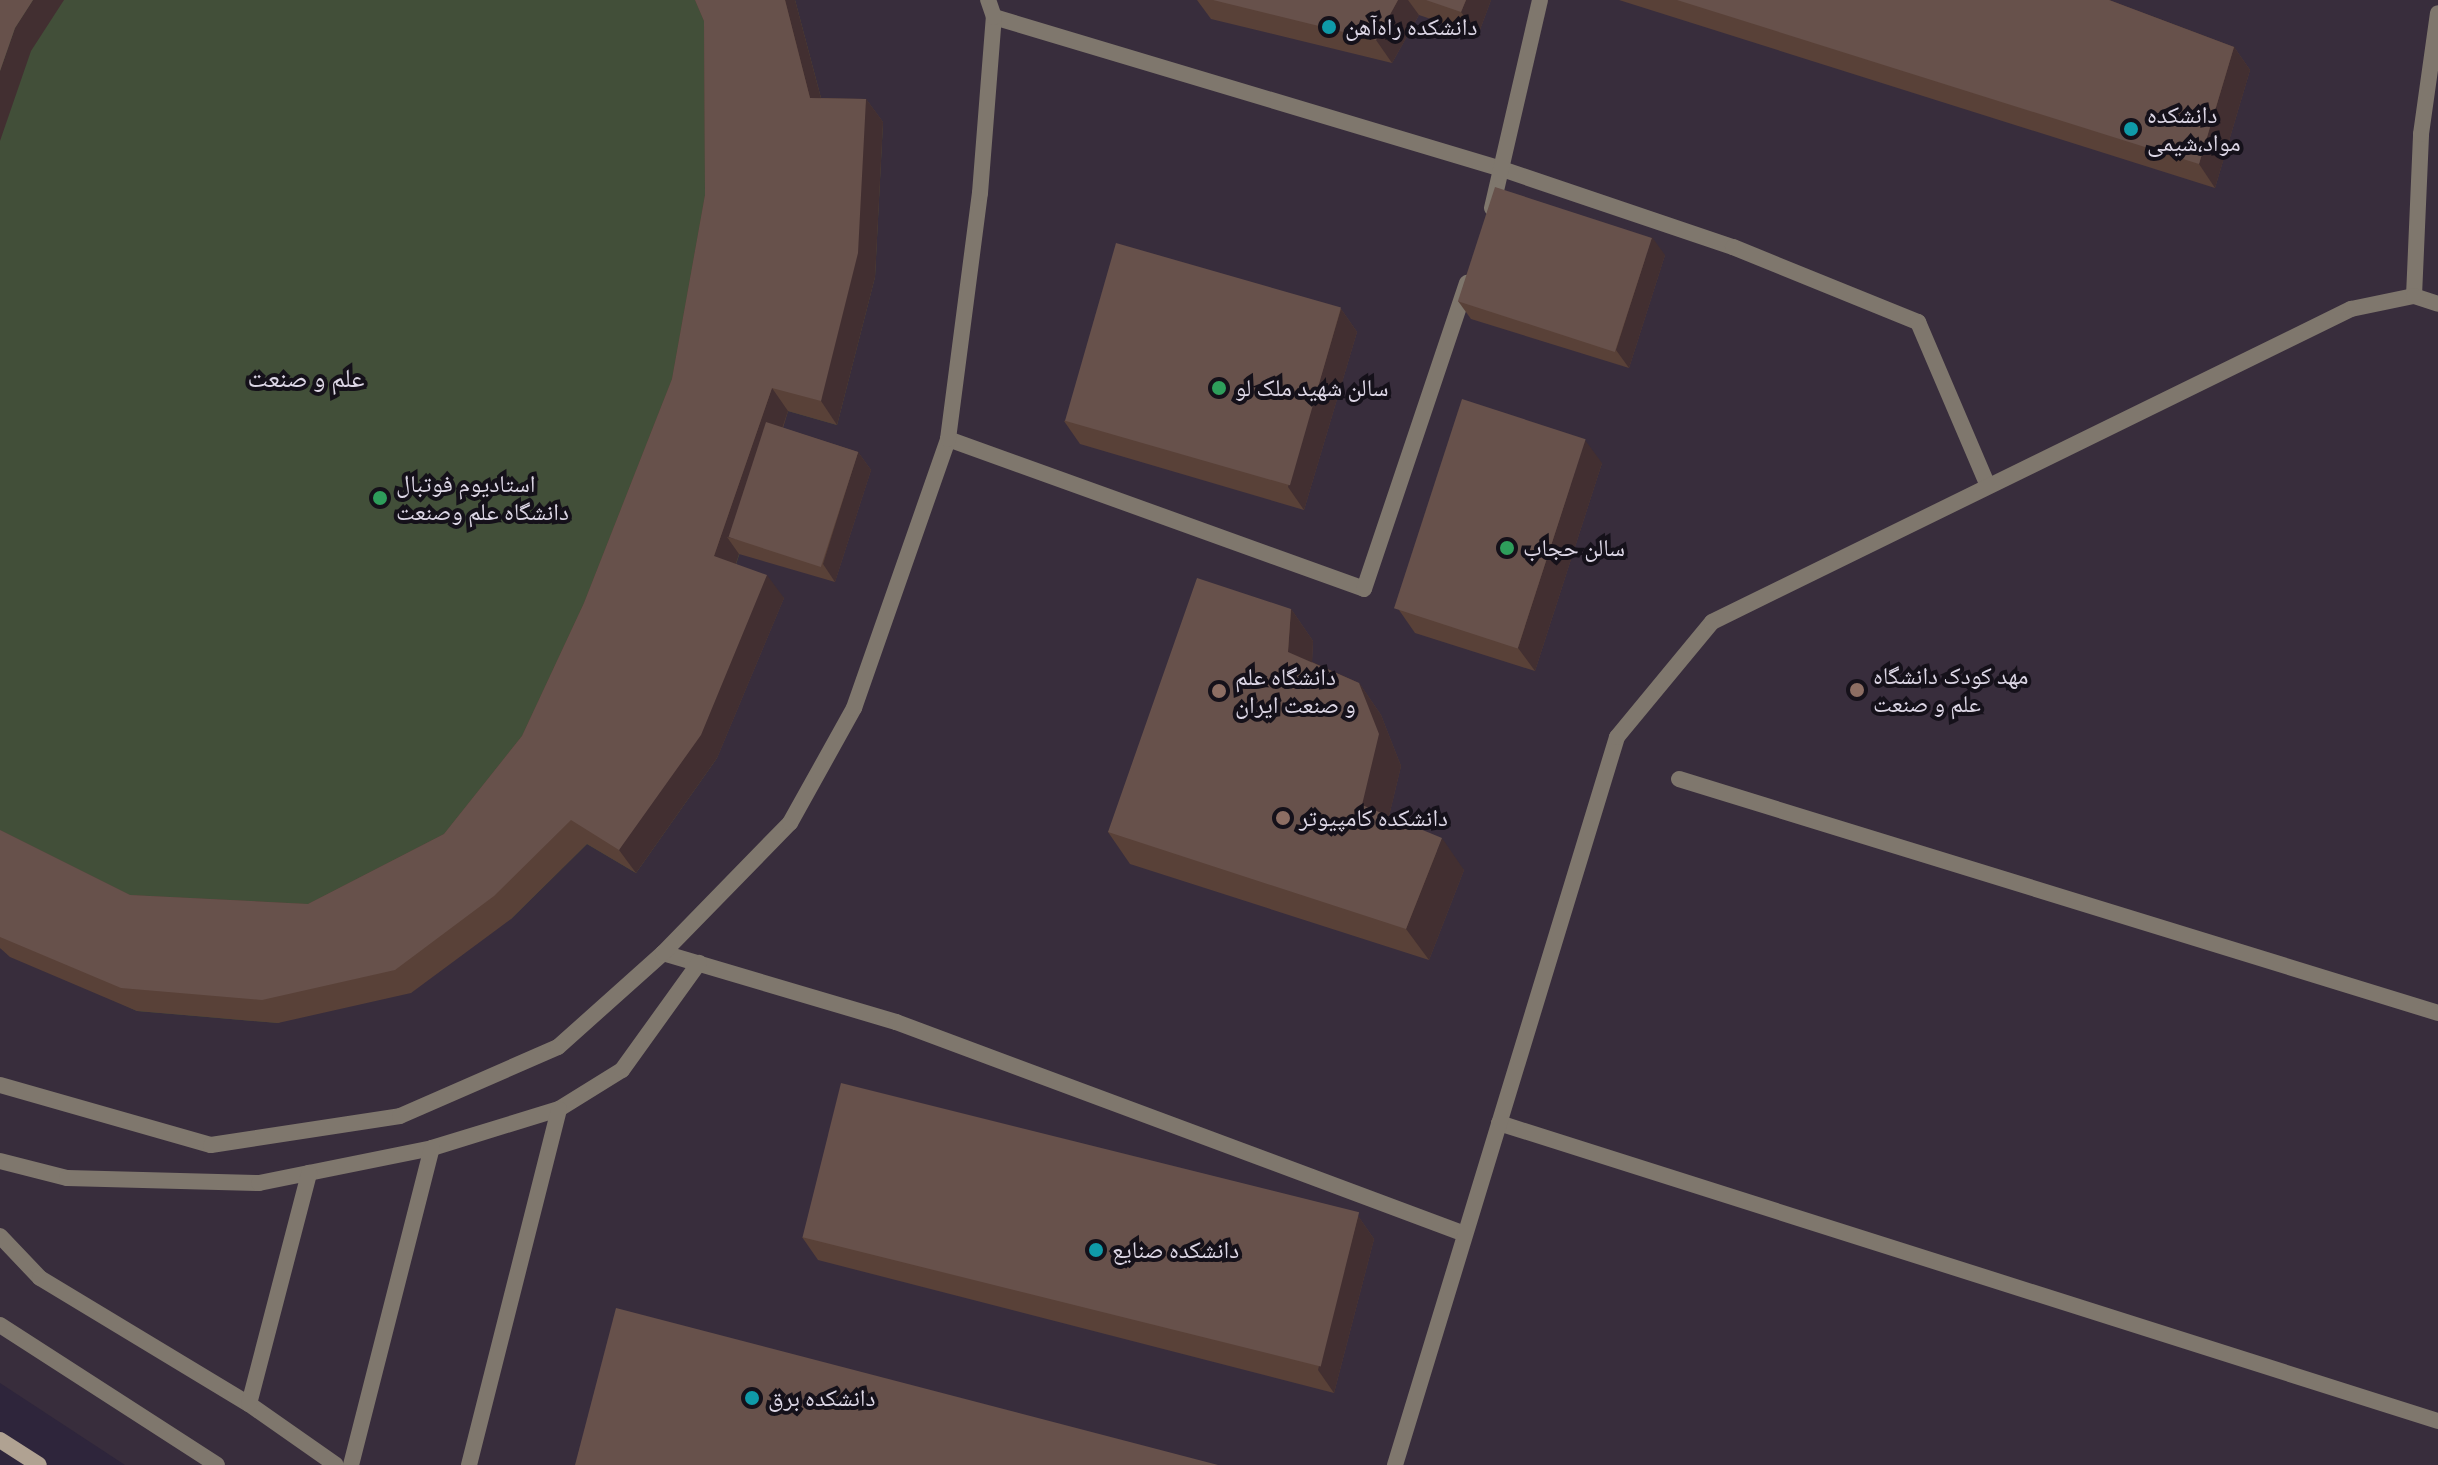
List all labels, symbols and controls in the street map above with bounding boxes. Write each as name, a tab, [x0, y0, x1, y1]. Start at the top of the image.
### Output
place label: دانشکده راه‌آهن	[1345, 13, 1477, 41]
marker: دانشکده راه‌آهن	[1320, 18, 1338, 36]
place label: دانشکده مواد،شیمی	[2147, 101, 2241, 157]
marker: دانشکده مواد،شیمی	[2122, 120, 2140, 138]
district label: علم و صنعت	[248, 362, 364, 394]
place label: سالن شهید ملک لو	[1235, 374, 1389, 402]
marker: سالن شهید ملک لو	[1210, 379, 1228, 397]
place label: استادیوم فوتبال دانشگاه علم وصنعت	[396, 470, 569, 526]
marker: استادیوم فوتبال دانشگاه علم وصنعت	[371, 489, 389, 507]
place label: سالن حجاب	[1523, 534, 1625, 562]
marker: سالن حجاب	[1498, 539, 1516, 557]
place label: مهد کودک دانشگاه علم و صنعت	[1873, 662, 2029, 718]
place label: دانشگاه علم و صنعت ایران	[1235, 663, 1356, 719]
marker: مهد کودک دانشگاه علم و صنعت	[1848, 681, 1866, 699]
marker: دانشگاه علم و صنعت ایران	[1210, 682, 1228, 700]
place label: دانشکده کامپیوتر	[1299, 804, 1448, 832]
marker: دانشکده کامپیوتر	[1274, 809, 1292, 827]
place label: دانشکده صنایع	[1112, 1236, 1239, 1264]
marker: دانشکده صنایع	[1087, 1241, 1105, 1259]
place label: دانشکده برق	[768, 1384, 875, 1412]
marker: دانشکده برق	[743, 1389, 761, 1407]

